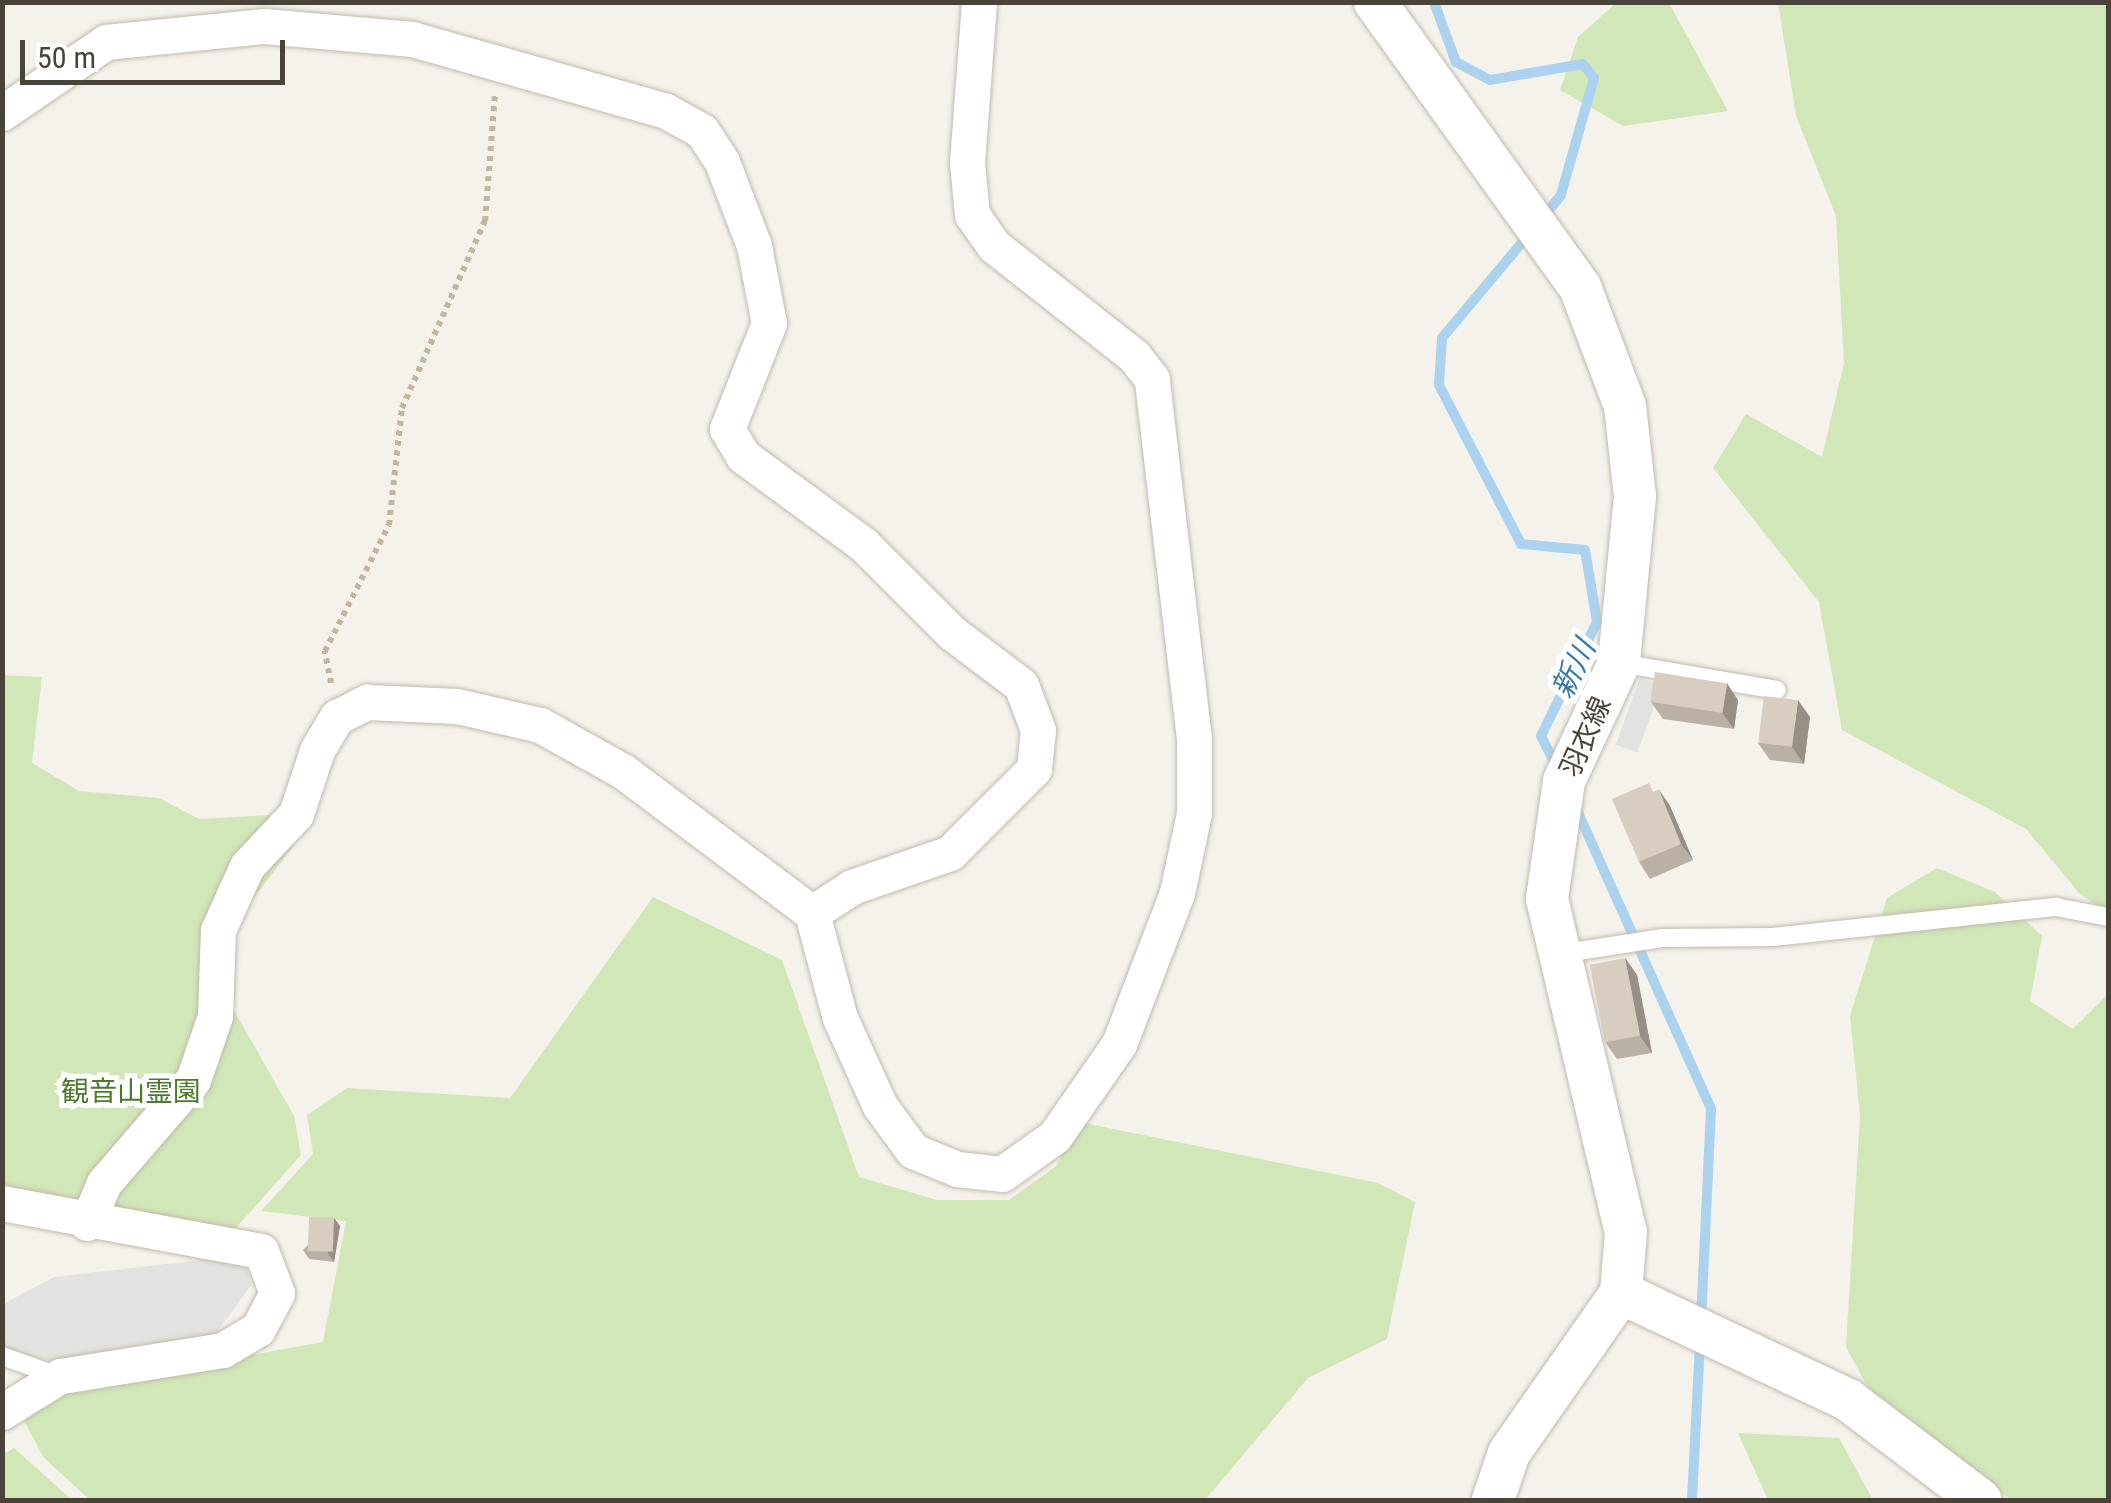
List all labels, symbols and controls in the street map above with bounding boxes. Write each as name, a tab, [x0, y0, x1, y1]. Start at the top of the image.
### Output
scale bar	[25, 20, 290, 82]
text: 50 m	[37, 40, 96, 75]
water label: 新川	[1545, 634, 1603, 704]
street label: 羽衣線	[1554, 692, 1618, 782]
park label: 観音山霊園	[61, 1075, 201, 1109]

